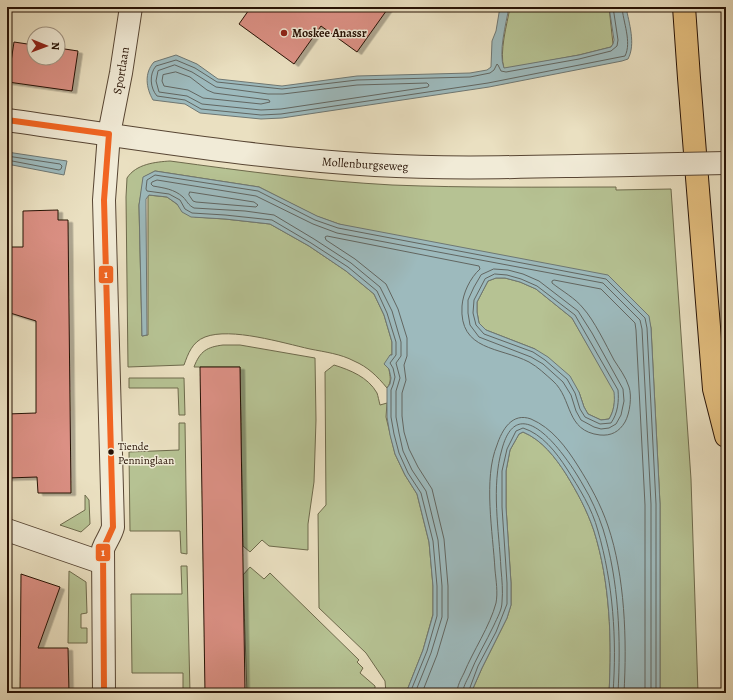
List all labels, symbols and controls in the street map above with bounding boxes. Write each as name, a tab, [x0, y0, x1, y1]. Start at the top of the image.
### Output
place label: Moskee Anassr	[292, 25, 367, 41]
north arrow	[26, 26, 66, 66]
marker: Moskee Anassr	[279, 28, 289, 38]
text: N	[48, 42, 63, 50]
street label: Sportlaan	[109, 45, 133, 96]
street label: Mollenburgseweg	[321, 153, 409, 175]
line badge: 1	[98, 265, 114, 284]
text: 1	[104, 267, 108, 282]
place label: Tiende Penninglaan	[118, 439, 174, 468]
marker: Tiende Penninglaan	[106, 447, 116, 457]
line badge: 1	[95, 543, 111, 562]
text: 1	[101, 545, 105, 560]

